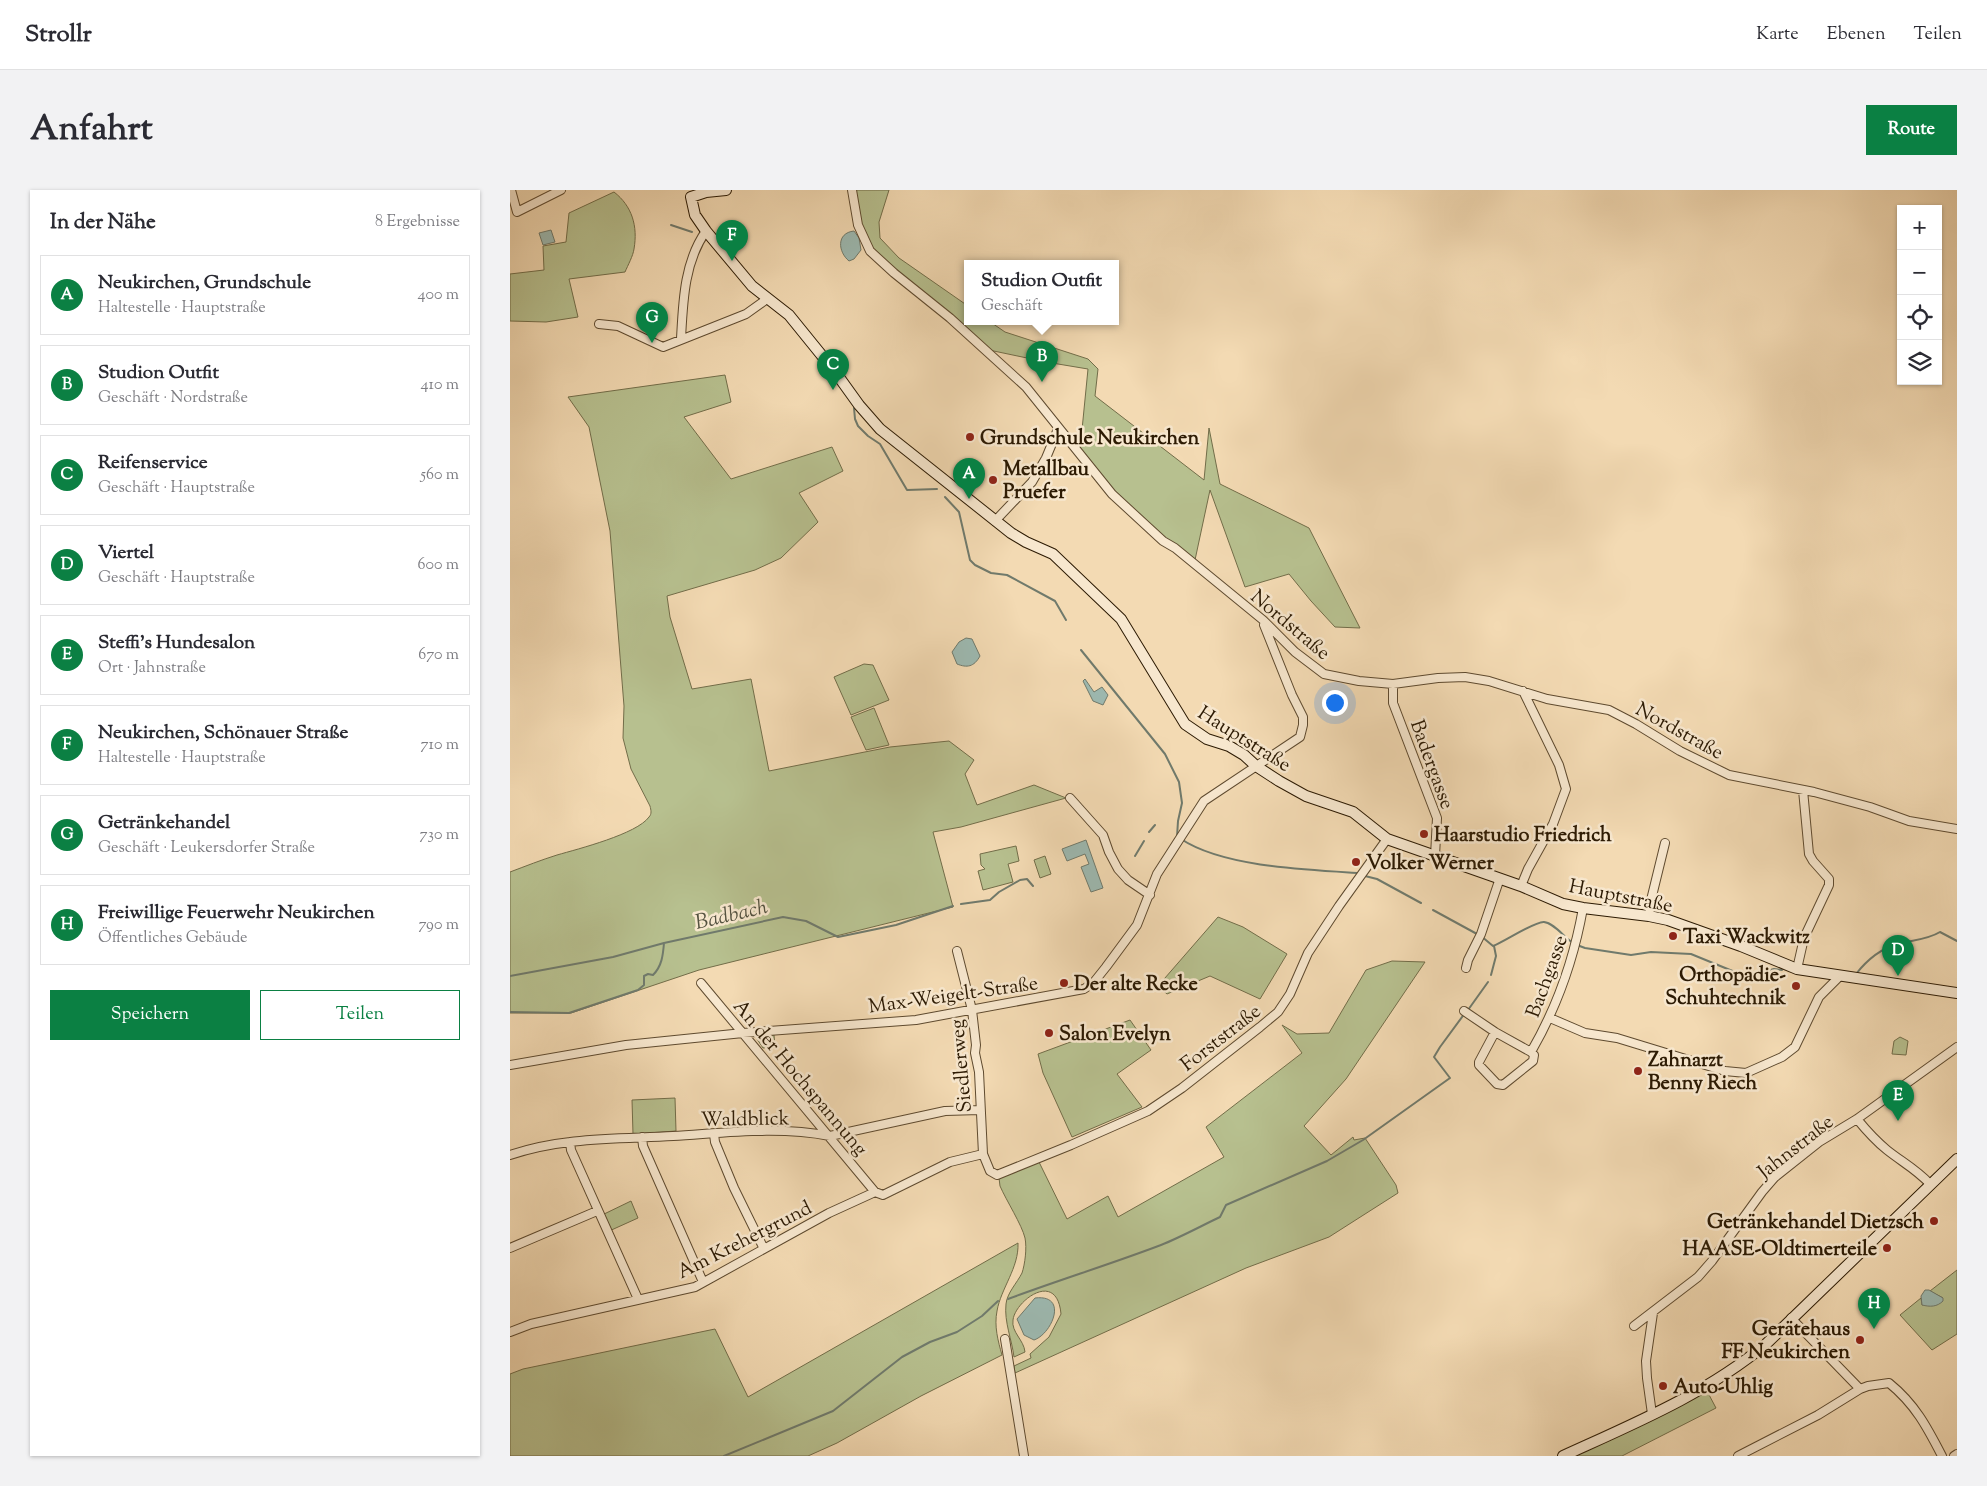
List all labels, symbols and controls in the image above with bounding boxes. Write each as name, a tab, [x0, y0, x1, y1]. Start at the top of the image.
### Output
text: Strollr	[25, 18, 92, 52]
text: Karte	[1756, 22, 1799, 48]
text: Ebenen	[1827, 22, 1886, 48]
text: Teilen	[1914, 22, 1962, 48]
text: Anfahrt	[30, 105, 153, 156]
button: Route	[1866, 105, 1957, 155]
map controls	[1897, 205, 1942, 385]
button: +	[1897, 205, 1942, 250]
text: In der Nähe	[50, 208, 156, 238]
text: 8 Ergebnisse	[375, 211, 460, 234]
pin: F	[716, 220, 748, 261]
button: −	[1897, 250, 1942, 295]
popup	[964, 260, 1119, 325]
text: Studion Outfit	[981, 268, 1102, 295]
text: Neukirchen, Grundschule	[98, 270, 311, 297]
text: A	[61, 284, 74, 307]
text: 400 m	[418, 284, 459, 307]
text: Geschäft	[981, 295, 1043, 318]
button: locate	[1897, 295, 1942, 340]
text: Haltestelle · Hauptstraße	[98, 297, 266, 320]
pin: G	[636, 302, 668, 343]
button: layers	[1897, 340, 1942, 385]
pin: B	[1026, 341, 1058, 382]
pin: C	[817, 349, 849, 390]
text: Studion Outfit	[98, 360, 219, 387]
text: B	[62, 374, 72, 397]
text: 410 m	[421, 374, 459, 397]
text: Geschäft · Nordstraße	[98, 387, 248, 410]
place label: Grundschule Neukirchen	[980, 425, 1199, 454]
marker: Grundschule Neukirchen	[964, 431, 976, 443]
text: Reifenservice	[98, 450, 208, 477]
place label: Metallbau Pruefer	[1003, 456, 1090, 508]
pin: A	[953, 458, 985, 499]
text: C	[61, 464, 73, 487]
text: 560 m	[420, 464, 459, 487]
marker: Metallbau Pruefer	[987, 474, 999, 486]
text: Geschäft · Hauptstraße	[98, 477, 255, 500]
text: Viertel	[98, 540, 154, 567]
text: D	[61, 554, 73, 577]
text: 600 m	[417, 554, 459, 577]
text: Geschäft · Hauptstraße	[98, 567, 255, 590]
street label: Nordstraße	[1243, 584, 1336, 668]
text: Steffi's Hundesalon	[98, 630, 255, 657]
text: E	[62, 644, 72, 667]
text: 670 m	[418, 644, 459, 667]
text: Ort · Jahnstraße	[98, 657, 206, 680]
your location	[1322, 690, 1348, 716]
street label: Nordstraße	[1629, 696, 1728, 768]
street label: Hauptstraße	[1191, 700, 1296, 780]
street label: Badergasse	[1401, 716, 1460, 814]
text: Neukirchen, Schönauer Straße	[98, 720, 348, 747]
text: F	[63, 734, 71, 757]
text: 710 m	[421, 734, 459, 757]
text: Haltestelle · Hauptstraße	[98, 747, 266, 770]
text: Getränkehandel	[98, 810, 230, 837]
place label: Haarstudio Friedrich	[1434, 822, 1612, 851]
text: G	[60, 824, 74, 847]
text: 730 m	[420, 824, 459, 847]
marker: Haarstudio Friedrich	[1418, 828, 1430, 840]
text: Geschäft · Leukersdorfer Straße	[98, 837, 315, 860]
place label: Volker Werner	[1366, 850, 1494, 879]
marker: Volker Werner	[1350, 856, 1362, 868]
street label: Hauptstraße	[1566, 873, 1675, 922]
water label: Badbach	[692, 893, 771, 939]
text: Freiwillige Feuerwehr Neukirchen	[98, 900, 375, 927]
text: H	[61, 914, 73, 937]
text: 790 m	[418, 914, 459, 937]
place label: Taxi Wackwitz	[1683, 924, 1810, 953]
text: Öffentliches Gebäude	[98, 927, 248, 950]
marker: Taxi Wackwitz	[1667, 930, 1679, 942]
street label: Bachgasse	[1520, 931, 1577, 1022]
pin: D	[1882, 935, 1914, 976]
place label: Orthopädie- Schuhtechnik	[1665, 962, 1786, 1014]
street label: Max-Weigelt-Straße	[867, 970, 1040, 1023]
place label: Der alte Recke	[1074, 971, 1198, 1000]
marker: Der alte Recke	[1058, 977, 1070, 989]
marker: Orthopädie- Schuhtechnik	[1790, 980, 1802, 992]
button: Speichern	[50, 990, 250, 1040]
button: Teilen	[260, 990, 460, 1040]
street label: An der Hochspannung	[725, 994, 873, 1163]
street label: Forststraße	[1175, 998, 1268, 1080]
street label: Siedlerweg	[944, 1018, 981, 1114]
place label: Salon Evelyn	[1059, 1021, 1171, 1050]
marker: Salon Evelyn	[1043, 1027, 1055, 1039]
place label: Zahnarzt Benny Riech	[1648, 1047, 1757, 1099]
marker: Zahnarzt Benny Riech	[1632, 1065, 1644, 1077]
pin: E	[1882, 1080, 1914, 1121]
street label: Waldblick	[700, 1105, 790, 1136]
street label: Jahnstraße	[1751, 1109, 1841, 1188]
street label: Am Krehergrund	[673, 1195, 818, 1288]
place label: Getränkehandel Dietzsch	[1707, 1209, 1924, 1238]
marker: Getränkehandel Dietzsch	[1928, 1215, 1940, 1227]
place label: HAASE-Oldtimerteile	[1682, 1236, 1877, 1265]
marker: HAASE-Oldtimerteile	[1881, 1242, 1893, 1254]
pin: H	[1858, 1288, 1890, 1329]
place label: Gerätehaus FF Neukirchen	[1721, 1316, 1850, 1368]
marker: Gerätehaus FF Neukirchen	[1854, 1334, 1866, 1346]
place label: Auto-Uhlig	[1673, 1374, 1773, 1403]
marker: Auto-Uhlig	[1657, 1380, 1669, 1392]

